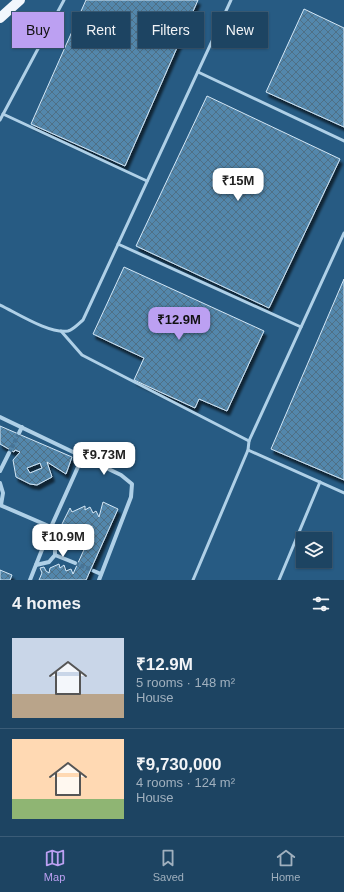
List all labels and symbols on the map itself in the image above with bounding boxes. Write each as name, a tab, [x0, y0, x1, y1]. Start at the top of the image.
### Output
pin: ₹15M	[214, 168, 262, 202]
pin: ₹12.9M	[146, 307, 212, 341]
pin: ₹9.73M	[71, 442, 137, 476]
pin: ₹10.9M	[30, 524, 96, 558]

